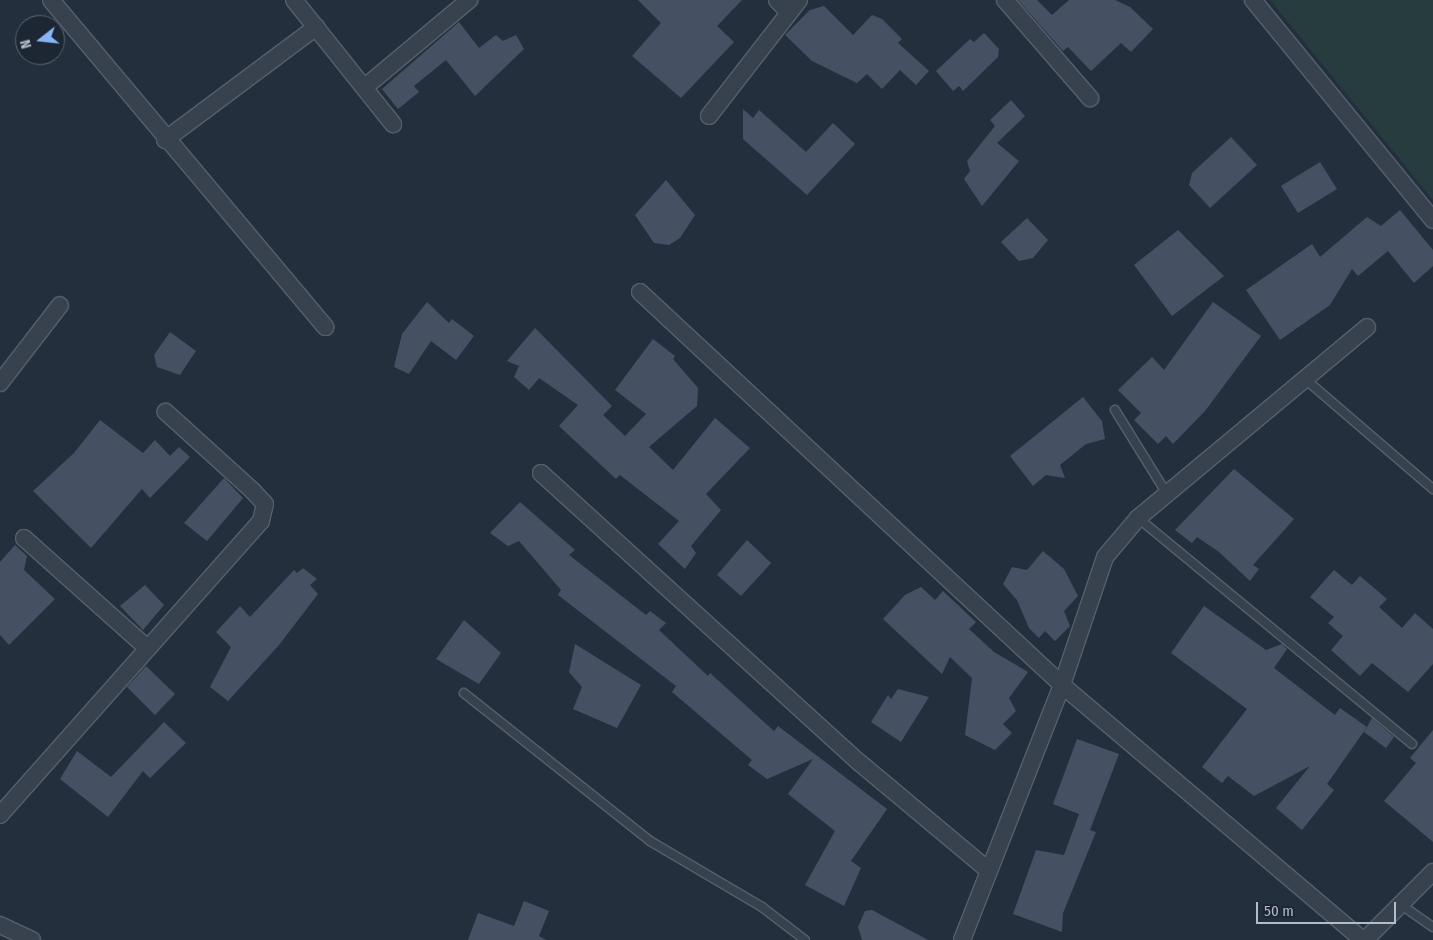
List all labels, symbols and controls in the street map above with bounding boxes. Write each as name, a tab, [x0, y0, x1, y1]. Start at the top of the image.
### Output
north arrow	[15, 15, 65, 65]
text: N	[17, 38, 35, 50]
scale bar	[1258, 892, 1398, 924]
text: 50 m	[1264, 902, 1294, 920]

